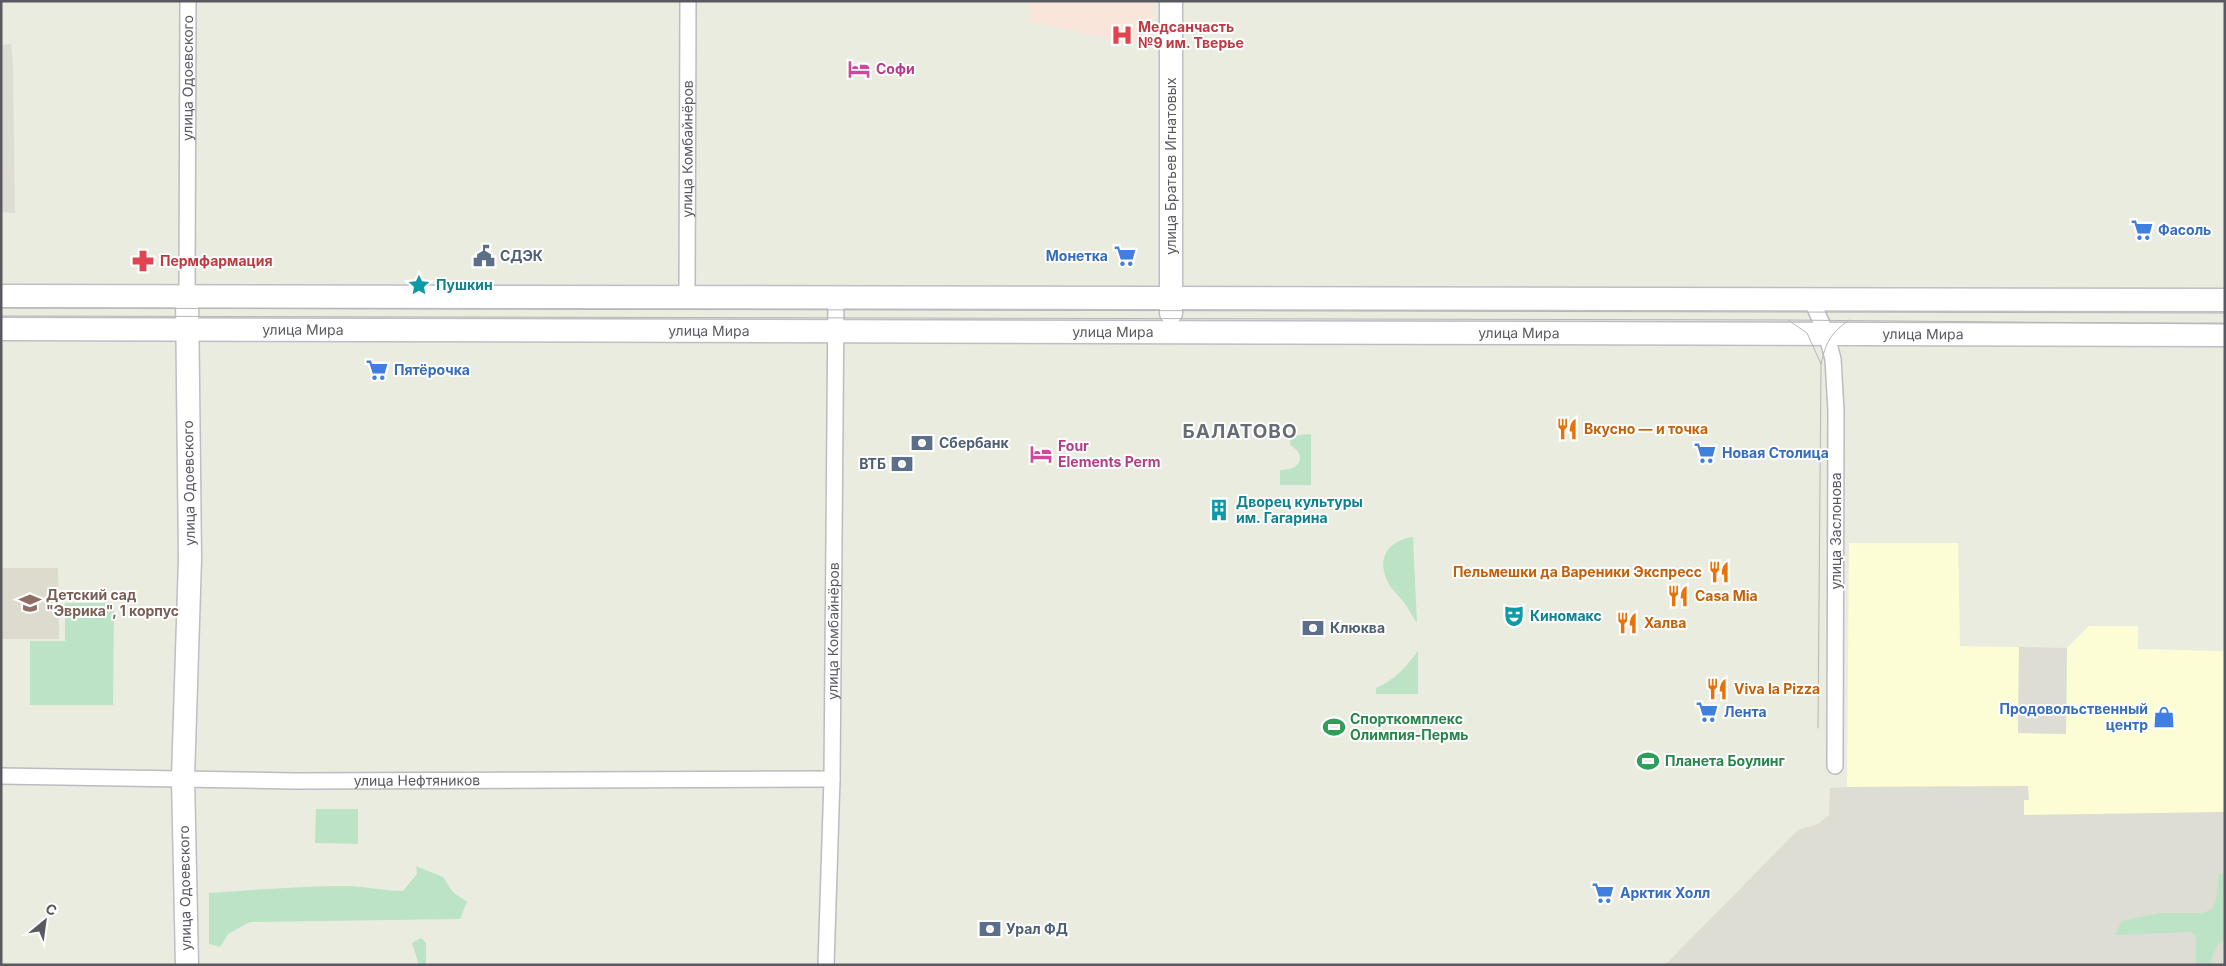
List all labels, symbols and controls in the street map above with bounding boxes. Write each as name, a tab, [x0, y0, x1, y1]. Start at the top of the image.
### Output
street label: улица Одоевского	[179, 15, 196, 141]
place label: Медсанчасть №9 им. Тверье	[1138, 18, 1244, 51]
hospital icon: Медсанчасть №9 им. Тверье	[1109, 22, 1135, 48]
hotel icon: Софи	[846, 56, 872, 82]
place label: Софи	[876, 60, 915, 77]
street label: улица Братьев Игнатовых	[1162, 77, 1179, 255]
street label: улица Комбайнёров	[678, 80, 696, 218]
supermarket icon: Фасоль	[2129, 217, 2155, 243]
place label: Фасоль	[2158, 221, 2211, 238]
public building icon: СДЭК	[471, 243, 497, 269]
supermarket icon: Монетка	[1112, 243, 1138, 269]
place label: СДЭК	[500, 247, 543, 264]
place label: Монетка	[1046, 247, 1108, 264]
pharmacy icon: Пермфармация	[130, 248, 156, 274]
place label: Пермфармация	[160, 252, 273, 269]
place icon: Пушкин	[406, 272, 432, 298]
place label: Пушкин	[436, 276, 493, 293]
street label: улица Мира	[262, 321, 344, 338]
street label: улица Мира	[668, 322, 750, 339]
street label: улица Мира	[1072, 323, 1154, 340]
street label: улица Мира	[1478, 324, 1560, 341]
street label: улица Мира	[1882, 325, 1964, 342]
supermarket icon: Пятёрочка	[364, 357, 390, 383]
place label: Пятёрочка	[394, 361, 470, 378]
restaurant icon: Вкусно — и точка	[1554, 416, 1580, 442]
street label: улица Одоевского	[179, 420, 198, 546]
district label: БАЛАТОВО	[1182, 420, 1298, 443]
place label: Вкусно — и точка	[1584, 420, 1708, 437]
bank icon: Сбербанк	[909, 430, 935, 456]
place label: Сбербанк	[939, 434, 1009, 451]
place label: Four Elements Perm	[1058, 437, 1161, 470]
supermarket icon: Новая Столица	[1692, 440, 1718, 466]
hotel icon: Four Elements Perm	[1028, 441, 1054, 467]
place label: Новая Столица	[1722, 444, 1829, 461]
bank icon: ВТБ	[889, 451, 915, 477]
place label: ВТБ	[859, 455, 886, 472]
street label: улица Заслонова	[1827, 472, 1844, 590]
place label: Дворец культуры им. Гагарина	[1236, 493, 1363, 526]
building icon: Дворец культуры им. Гагарина	[1206, 497, 1232, 523]
restaurant icon: Пельмешки да Вареники Экспресс	[1706, 559, 1732, 585]
street label: улица Комбайнёров	[824, 562, 842, 700]
place label: Пельмешки да Вареники Экспресс	[1453, 563, 1702, 580]
restaurant icon: Casa Mia	[1665, 583, 1691, 609]
place label: Детский сад "Эврика", 1 корпус	[46, 586, 179, 619]
place label: Casa Mia	[1695, 587, 1758, 604]
school or university icon: Детский сад "Эврика", 1 корпус	[17, 590, 43, 616]
theatre icon: Киномакс	[1501, 603, 1527, 629]
place label: Киномакс	[1530, 607, 1602, 624]
restaurant icon: Халва	[1614, 610, 1640, 636]
place label: Халва	[1644, 614, 1686, 631]
bank icon: Клюква	[1300, 615, 1326, 641]
place label: Клюква	[1330, 619, 1385, 636]
restaurant icon: Viva la Pizza	[1704, 676, 1730, 702]
place label: Viva la Pizza	[1734, 680, 1820, 697]
supermarket icon: Лента	[1694, 699, 1720, 725]
place label: Продовольственный центр	[1999, 700, 2148, 733]
place label: Лента	[1724, 703, 1767, 720]
shop icon: Продовольственный центр	[2151, 704, 2177, 730]
place label: Спорткомплекс Олимпия-Пермь	[1350, 710, 1469, 743]
sports icon: Спорткомплекс Олимпия-Пермь	[1321, 714, 1347, 740]
sports icon: Планета Боулинг	[1635, 748, 1661, 774]
place label: Планета Боулинг	[1665, 752, 1786, 769]
street label: улица Нефтяников	[354, 771, 480, 789]
street label: улица Одоевского	[175, 825, 194, 951]
supermarket icon: Арктик Холл	[1590, 880, 1616, 906]
place label: Арктик Холл	[1620, 884, 1710, 901]
north arrow	[20, 896, 70, 946]
text: С	[43, 899, 60, 919]
bank icon: Урал ФД	[977, 916, 1003, 942]
place label: Урал ФД	[1006, 920, 1068, 937]

